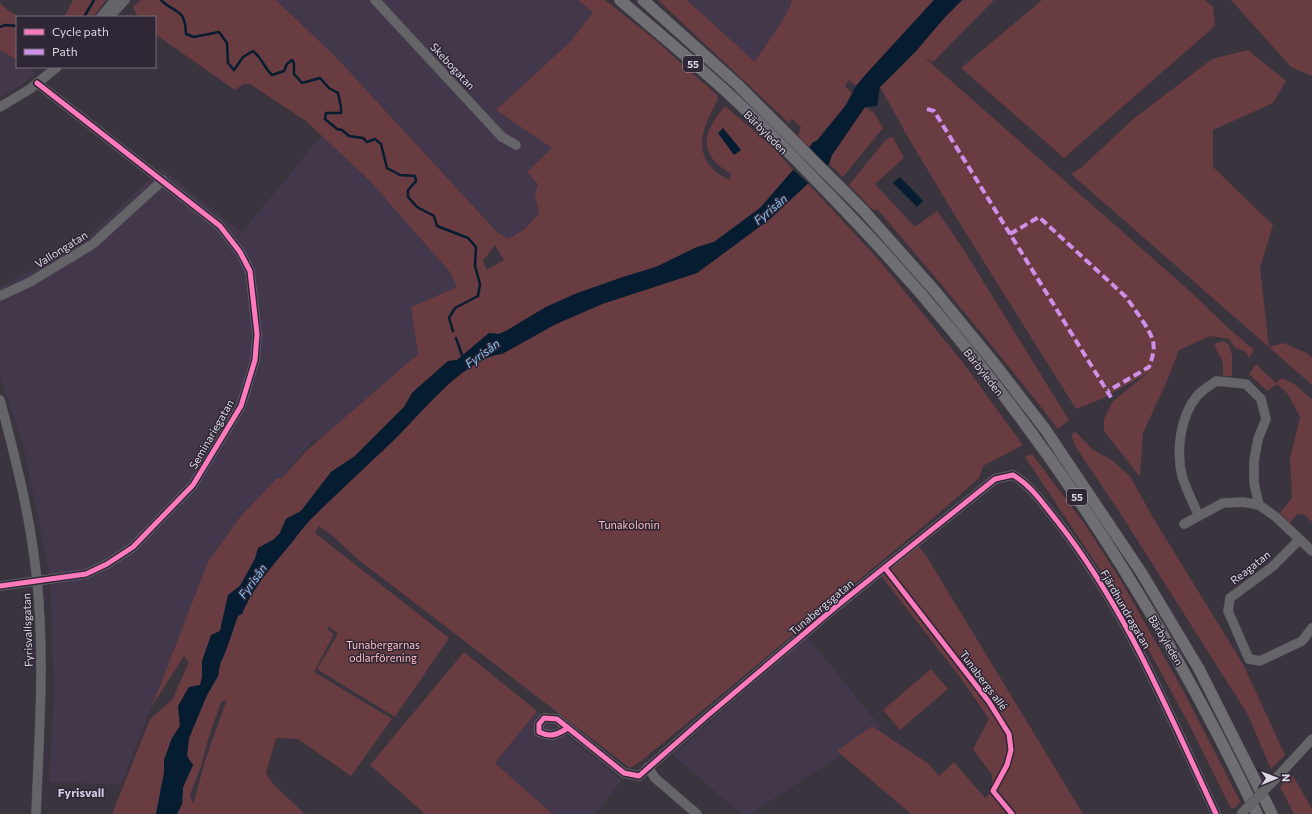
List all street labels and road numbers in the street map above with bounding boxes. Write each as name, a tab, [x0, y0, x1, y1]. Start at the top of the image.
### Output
street label: Skebogatan	[428, 40, 478, 92]
road number: 55	[683, 56, 703, 72]
street label: Bärbyleden	[741, 107, 791, 157]
street label: Vallongatan	[32, 228, 90, 270]
street label: Bärbyleden	[962, 346, 1006, 398]
street label: Seminariegatan	[186, 397, 236, 471]
road number: 55	[1067, 489, 1087, 505]
street label: Reagatan	[1228, 547, 1272, 587]
street label: Fjärdhundragatan	[1098, 567, 1154, 651]
street label: Tunabergsgatan	[786, 576, 856, 638]
street label: Fyrisvallsgatan	[19, 593, 35, 667]
street label: Bärbyleden	[1146, 613, 1186, 667]
street label: Tunabergs allé	[957, 648, 1011, 713]

